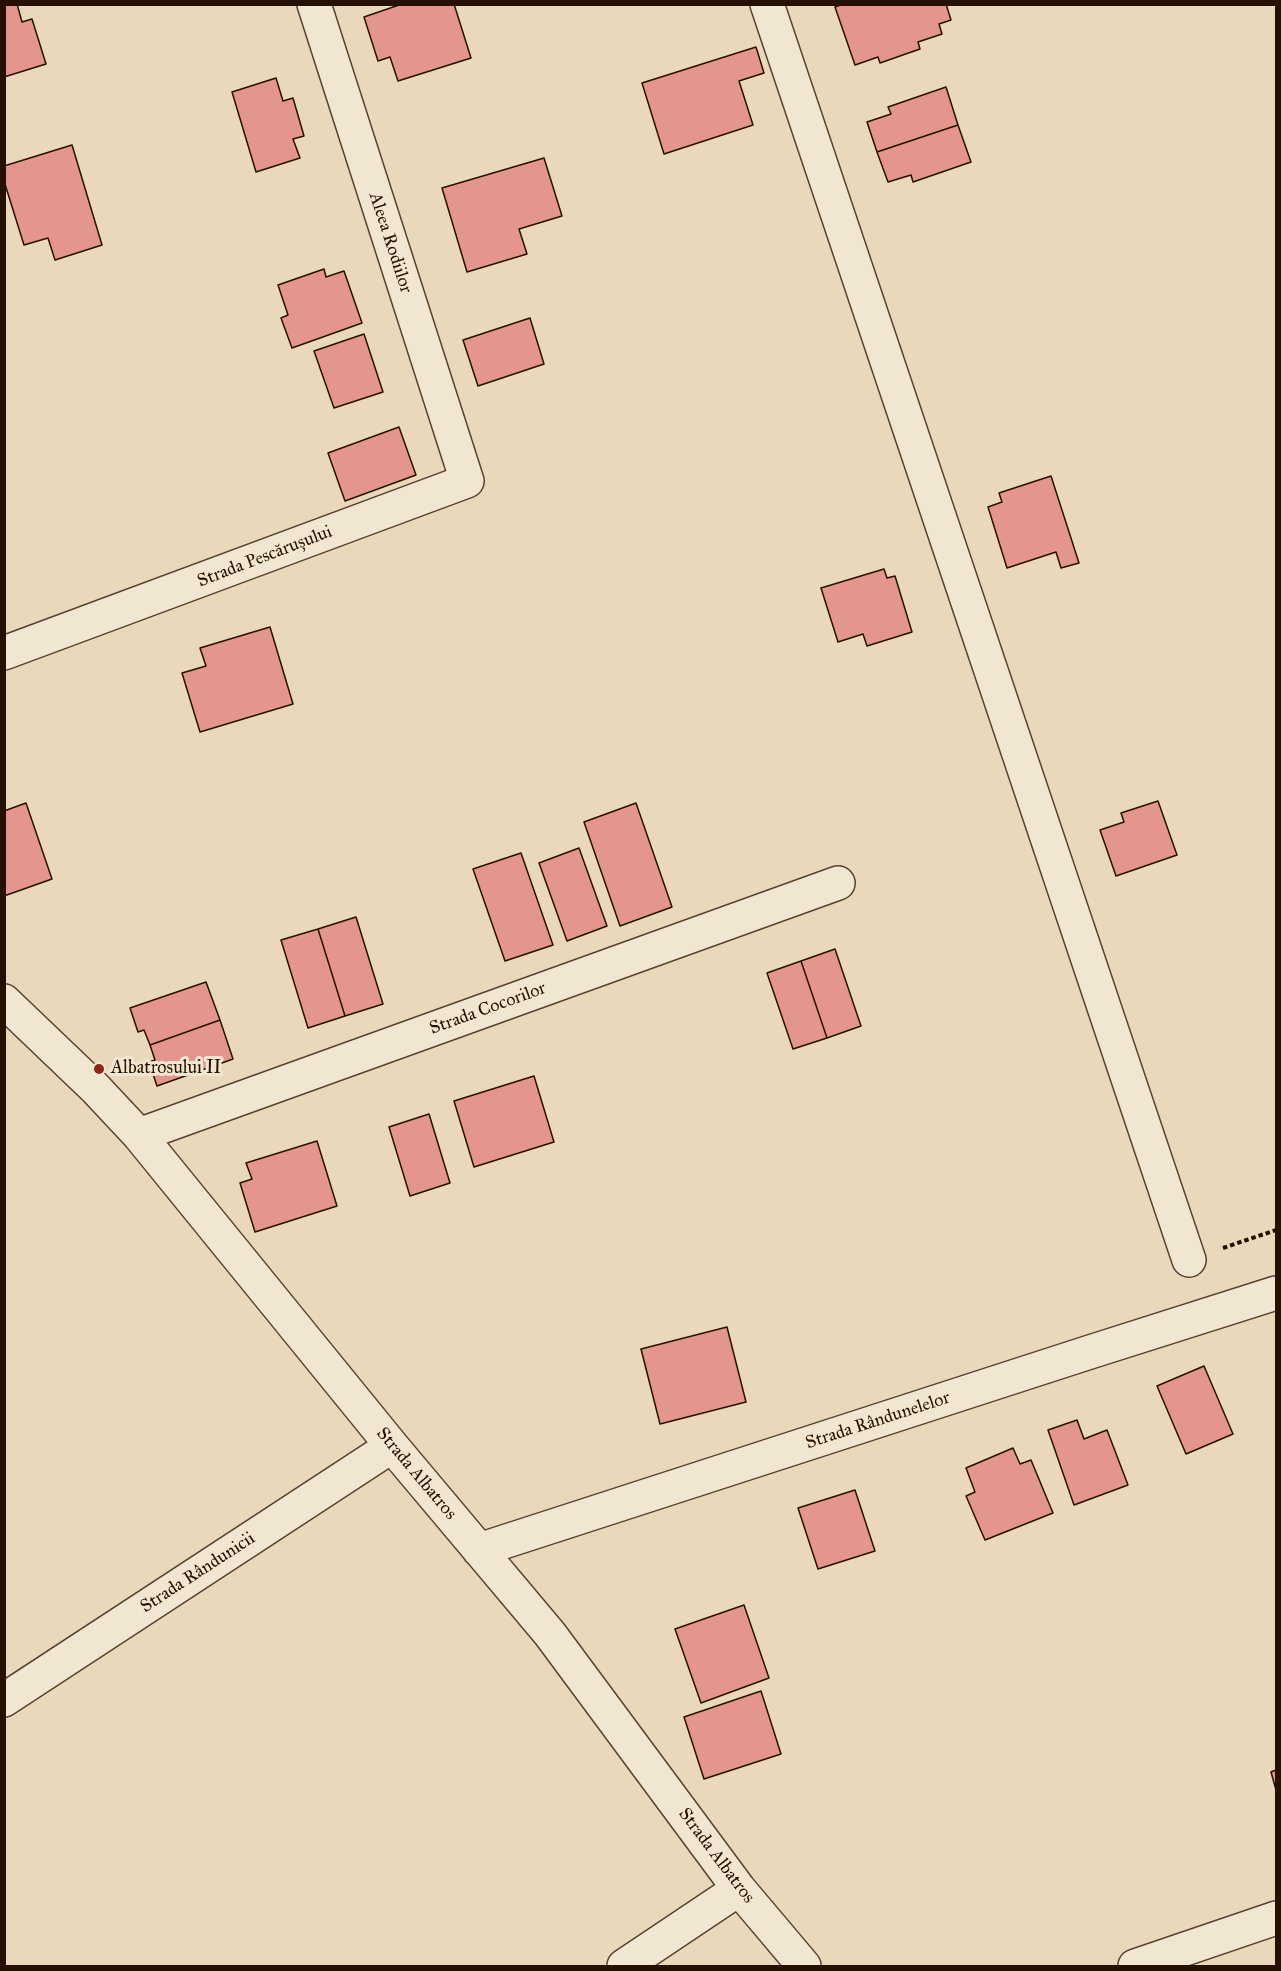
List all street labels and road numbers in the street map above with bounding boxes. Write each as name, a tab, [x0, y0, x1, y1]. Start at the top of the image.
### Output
street label: Aleea Rodiilor	[364, 190, 416, 296]
street label: Strada Pescărușului	[195, 521, 335, 593]
street label: Strada Cocorilor	[427, 978, 549, 1040]
street label: Strada Rândunelelor	[803, 1387, 953, 1455]
street label: Strada Albatros	[371, 1423, 461, 1525]
street label: Strada Rândunicii	[137, 1528, 259, 1618]
street label: Strada Albatros	[673, 1804, 759, 1908]

